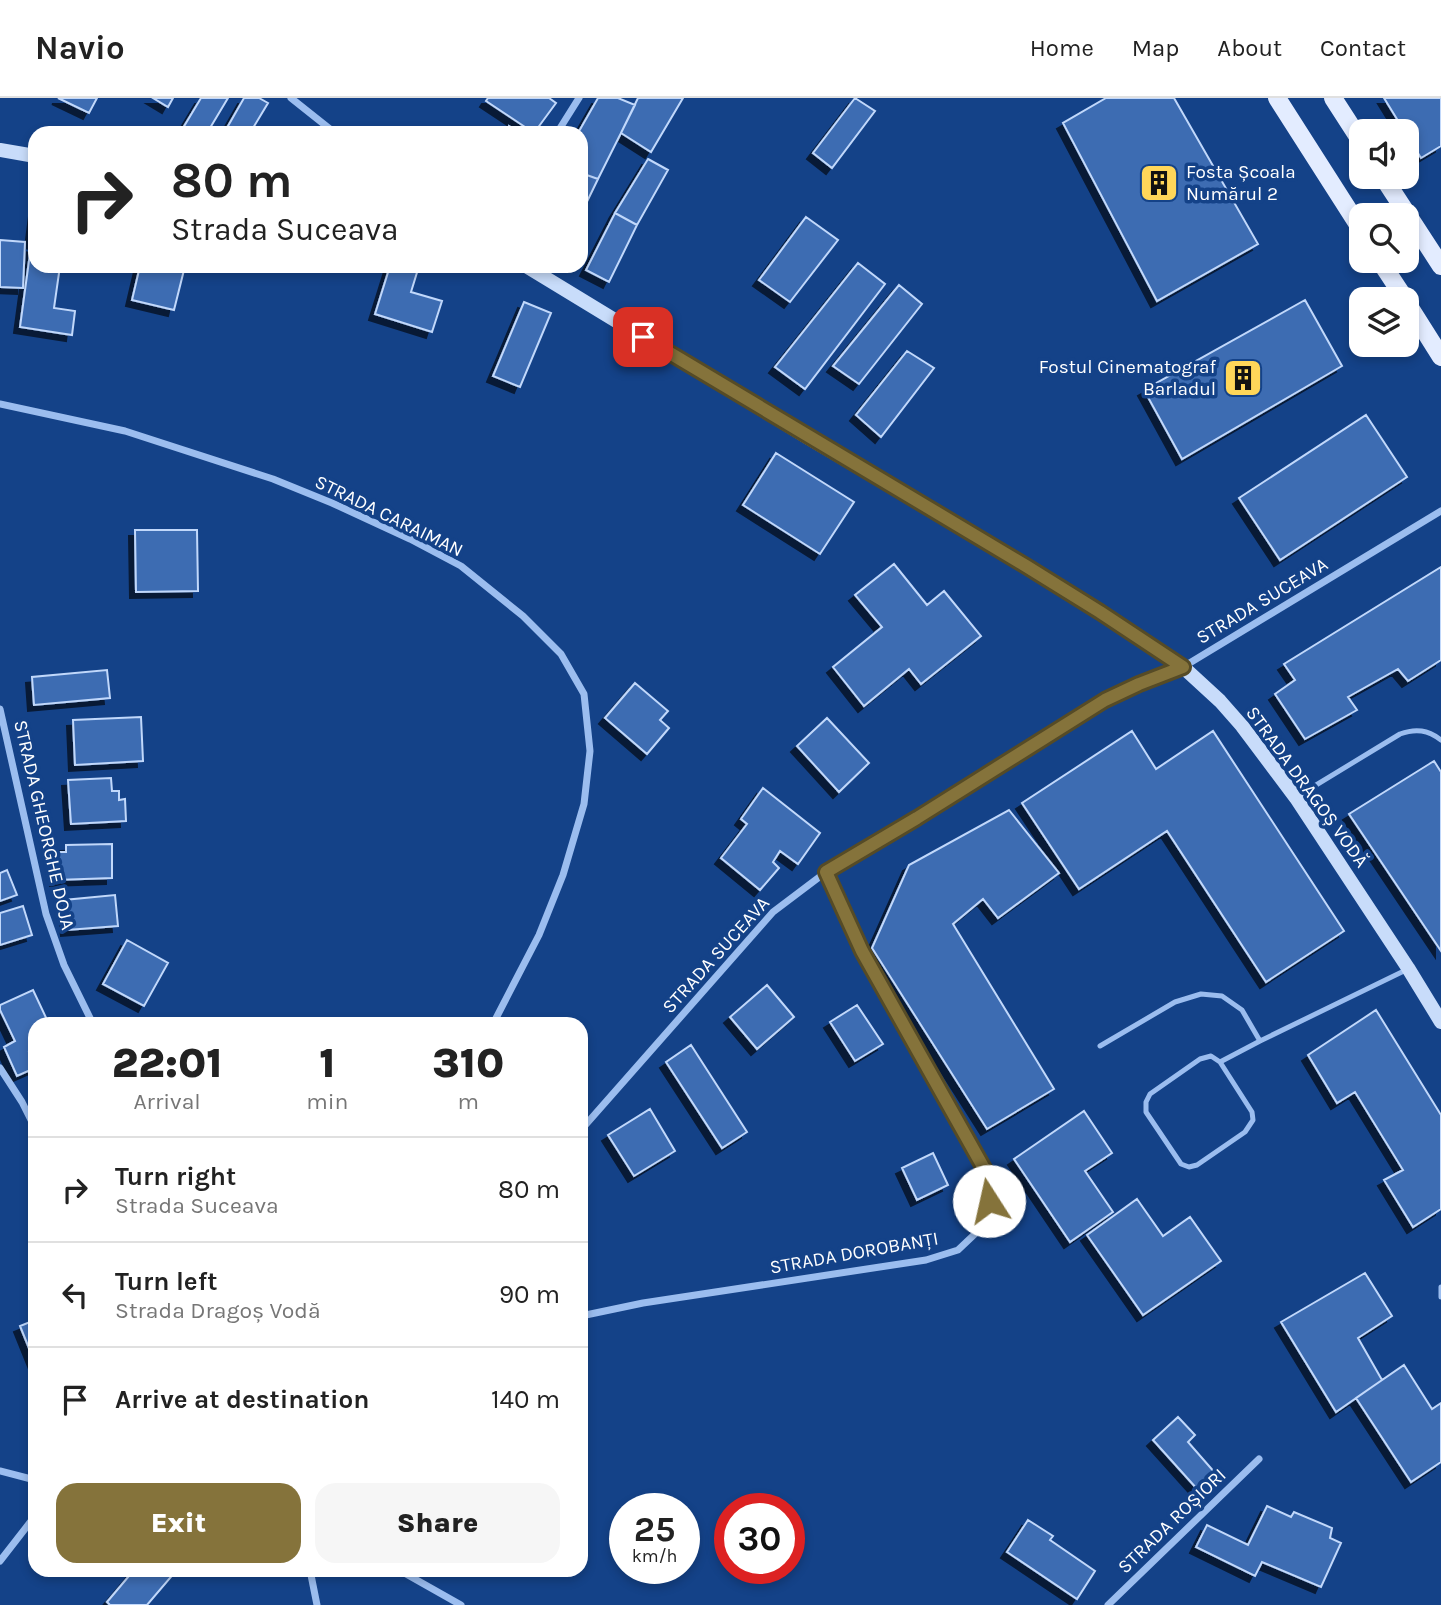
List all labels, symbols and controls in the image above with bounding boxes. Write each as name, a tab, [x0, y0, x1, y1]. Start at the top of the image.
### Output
text: Navio	[35, 29, 125, 67]
text: Home	[1030, 34, 1094, 62]
text: Map	[1132, 34, 1179, 62]
text: About	[1217, 34, 1282, 62]
text: Contact	[1320, 34, 1406, 62]
map controls	[1349, 119, 1419, 357]
button: sound	[1349, 119, 1419, 189]
text: 80 m	[171, 152, 293, 209]
icon: right	[56, 154, 147, 245]
place label: Fosta Școala Numărul 2	[1186, 161, 1296, 205]
building icon: Fosta Școala Numărul 2	[1138, 162, 1180, 204]
button: search	[1349, 203, 1419, 273]
text: Strada Suceava	[171, 211, 399, 248]
button: layers	[1349, 287, 1419, 357]
pin	[613, 307, 673, 367]
icon: arrive	[624, 318, 662, 356]
place label: Fostul Cinematograf Barladul	[1039, 356, 1216, 400]
building icon: Fostul Cinematograf Barladul	[1222, 357, 1264, 399]
street label: STRADA CARAIMAN	[311, 471, 467, 561]
street label: STRADA SUCEAVA	[1192, 553, 1332, 649]
street label: STRADA DRAGOȘ VODĂ	[1241, 702, 1373, 872]
street label: STRADA GHEORGHE DOJA	[9, 718, 79, 932]
street label: STRADA SUCEAVA	[658, 892, 774, 1018]
text: 22:01	[112, 1038, 222, 1088]
text: 1	[319, 1038, 335, 1088]
text: 310	[432, 1038, 504, 1088]
text: Arrival	[133, 1088, 201, 1115]
text: min	[306, 1088, 348, 1115]
text: m	[457, 1088, 479, 1115]
text: Turn right	[115, 1161, 236, 1192]
position arrow	[952, 1164, 1026, 1238]
icon: right	[56, 1171, 94, 1209]
text: 80 m	[498, 1174, 560, 1205]
text: Strada Suceava	[115, 1192, 279, 1219]
street label: STRADA DOROBANȚI	[768, 1227, 940, 1279]
text: Turn left	[115, 1266, 217, 1297]
icon: left	[56, 1276, 94, 1314]
text: 90 m	[499, 1279, 560, 1310]
text: Strada Dragoș Vodă	[115, 1297, 321, 1324]
icon: arrive	[56, 1381, 94, 1419]
text: Arrive at destination	[115, 1384, 369, 1415]
text: 140 m	[491, 1384, 560, 1415]
street label: STRADA ROȘIORI	[1113, 1464, 1231, 1578]
button: Exit	[56, 1483, 301, 1563]
button: Share	[315, 1483, 560, 1563]
speed limit sign: 30	[714, 1493, 805, 1584]
text: 25	[634, 1509, 675, 1550]
text: km/h	[632, 1545, 677, 1567]

